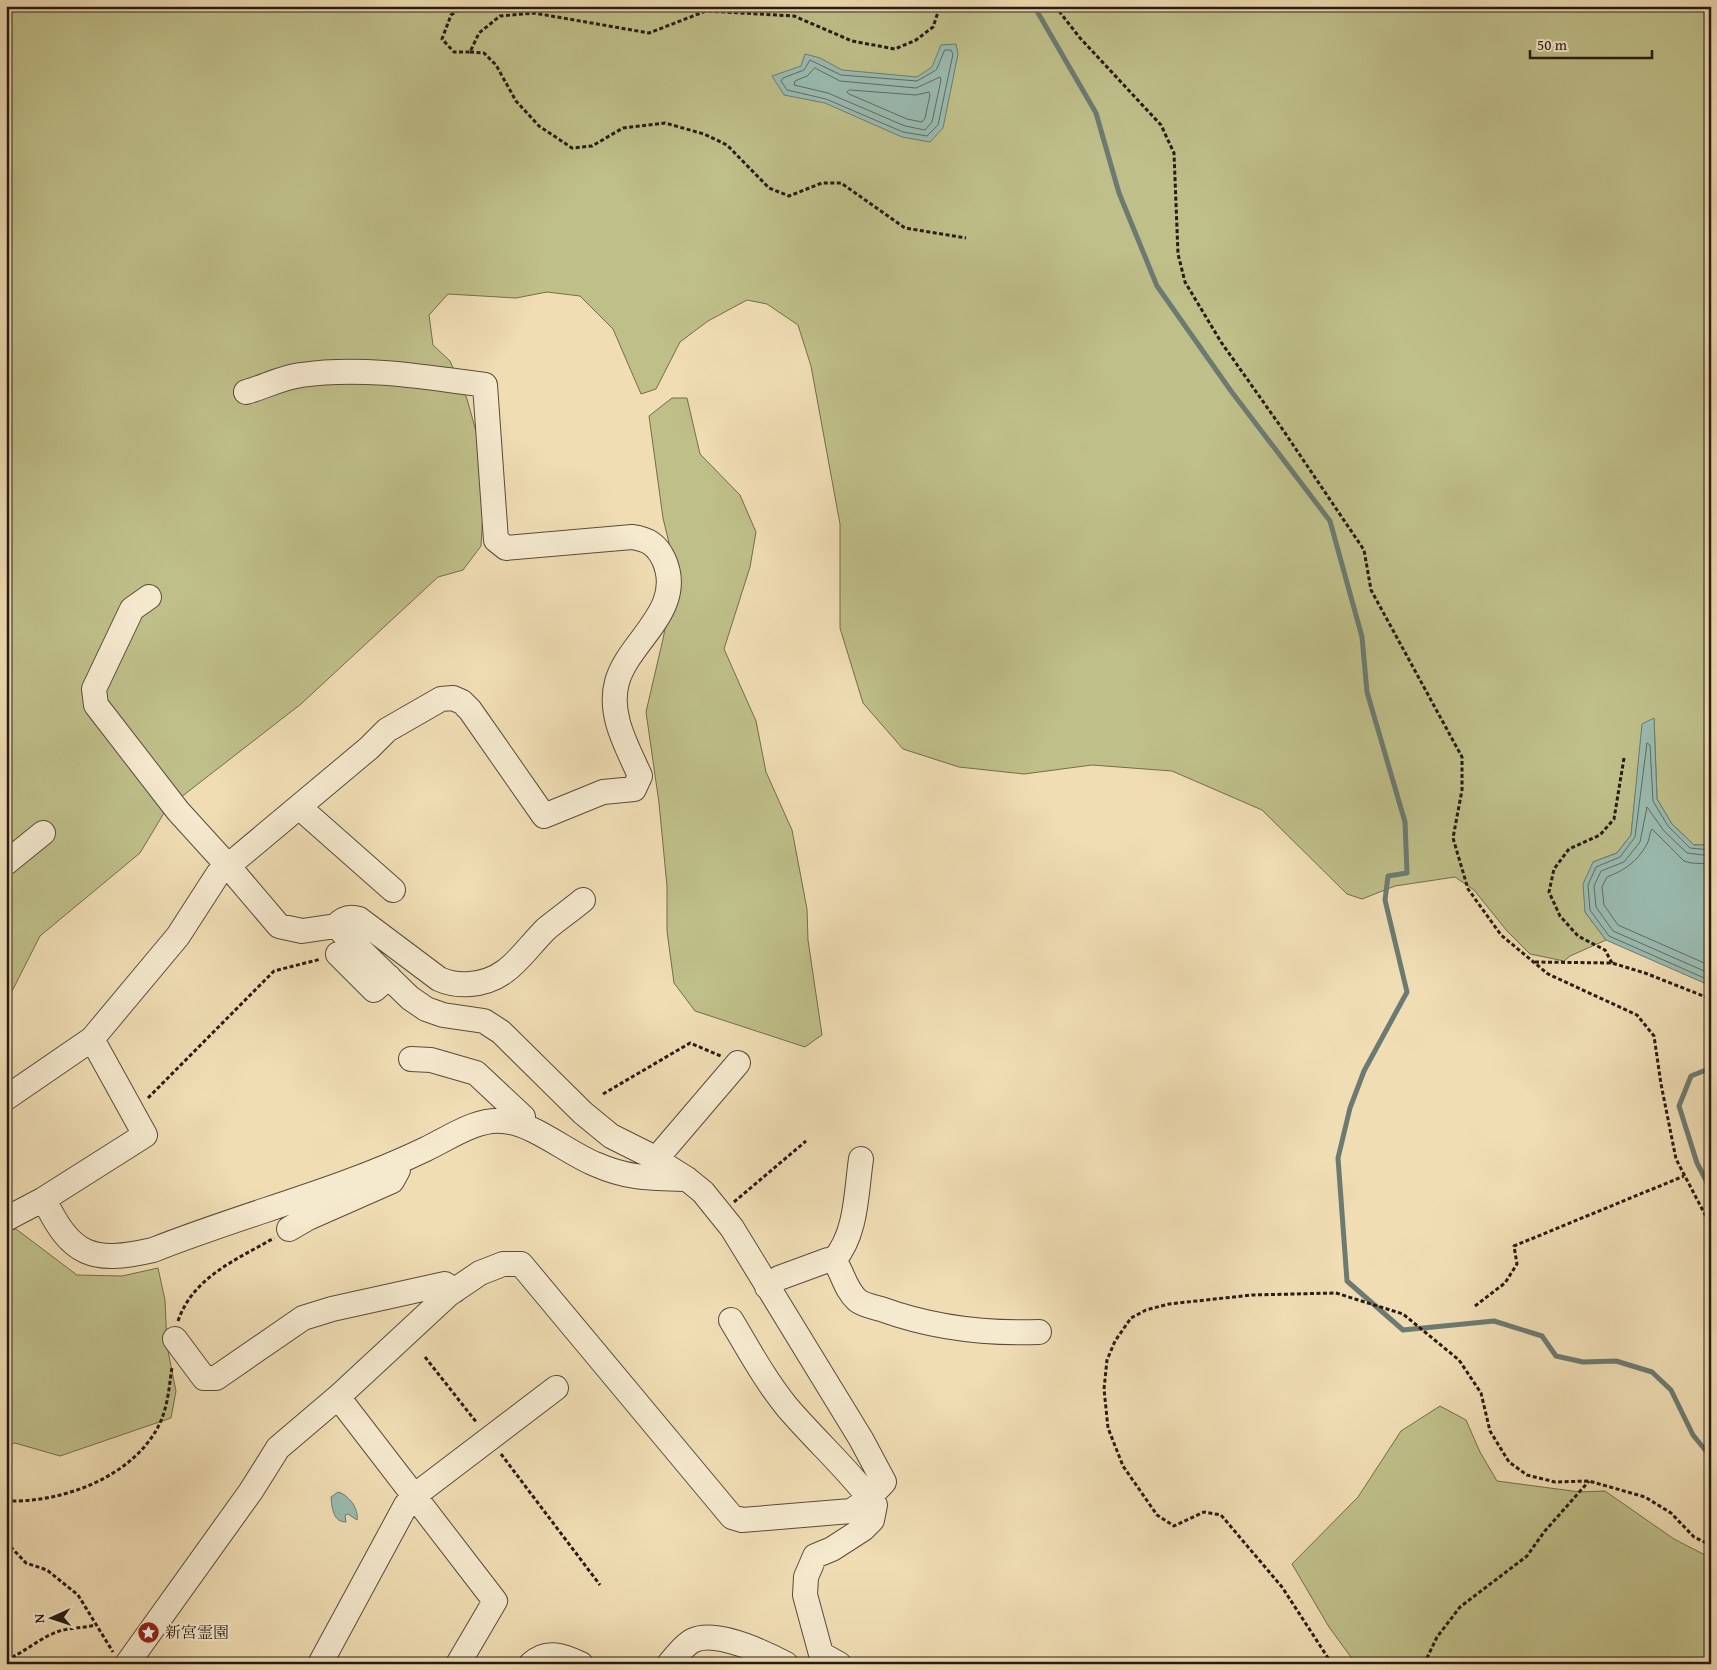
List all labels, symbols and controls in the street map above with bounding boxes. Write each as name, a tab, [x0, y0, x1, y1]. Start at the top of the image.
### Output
scale bar	[1530, 28, 1652, 60]
text: 50 m	[1537, 34, 1568, 55]
north arrow	[28, 1592, 78, 1642]
text: N	[29, 1613, 49, 1624]
place icon: 新宮霊園	[137, 1620, 161, 1644]
place label: 新宮霊園	[165, 1620, 229, 1644]

